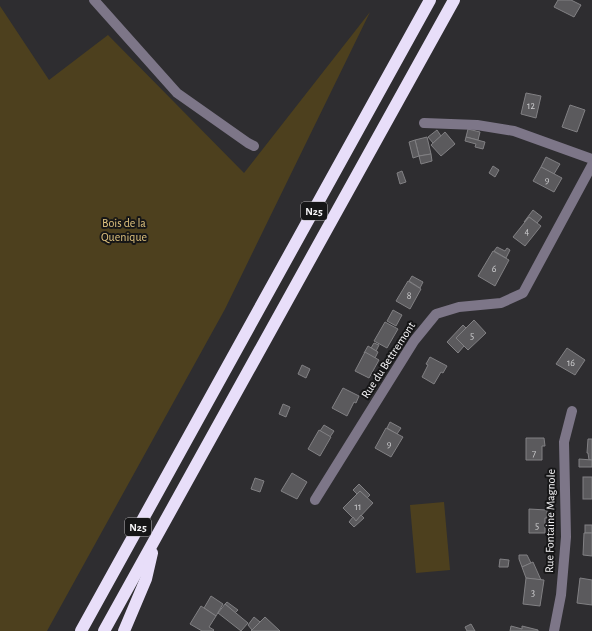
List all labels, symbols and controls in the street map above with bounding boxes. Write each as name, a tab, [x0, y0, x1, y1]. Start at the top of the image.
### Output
house number: 12	[527, 101, 535, 111]
house number: 9	[545, 175, 550, 185]
road number: N25	[301, 202, 327, 220]
park label: Bois de la Quenique	[101, 217, 147, 244]
house number: 4	[525, 227, 530, 237]
house number: 6	[492, 264, 497, 274]
house number: 8	[407, 291, 412, 301]
street label: Rue du Bettremont	[359, 319, 417, 400]
house number: 5	[470, 331, 474, 341]
house number: 16	[567, 358, 575, 368]
house number: 9	[387, 439, 392, 449]
house number: 7	[532, 449, 536, 459]
street label: Rue Fontaine Magnole	[543, 469, 557, 573]
house number: 11	[355, 502, 361, 512]
road number: N25	[125, 518, 151, 536]
house number: 5	[535, 521, 539, 531]
house number: 3	[531, 588, 535, 598]

